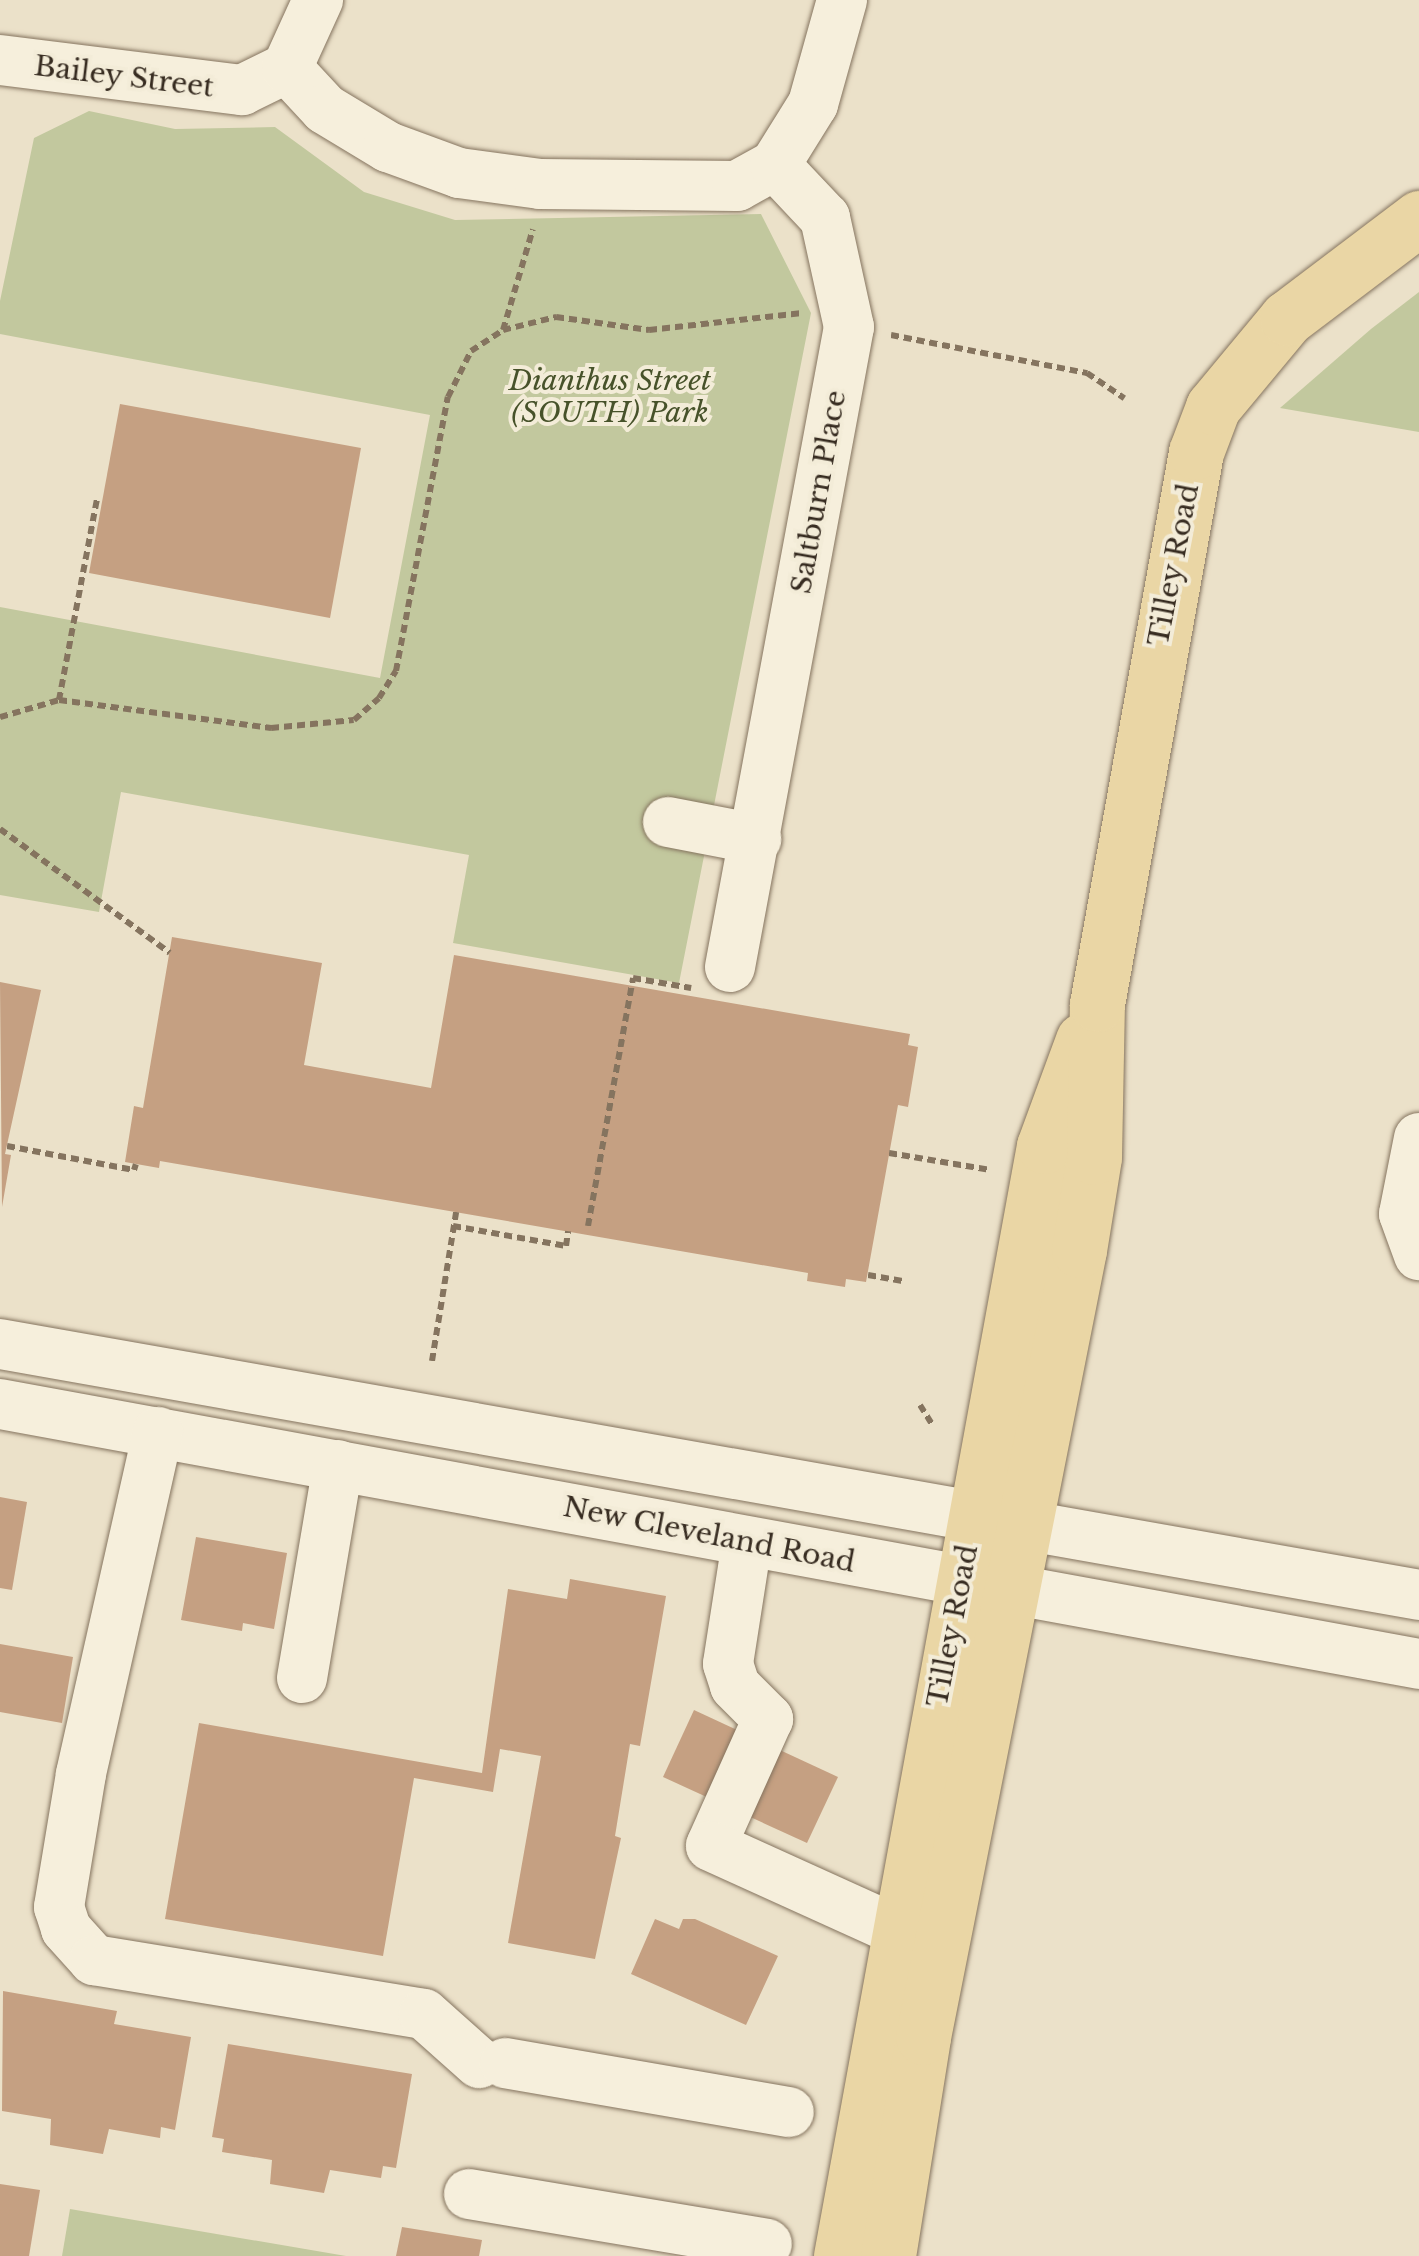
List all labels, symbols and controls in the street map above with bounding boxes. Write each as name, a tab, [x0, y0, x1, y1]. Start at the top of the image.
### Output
street label: Bailey Street	[32, 49, 216, 105]
park label: Dianthus Street (SOUTH) Park	[509, 364, 711, 430]
street label: Saltburn Place	[785, 388, 853, 596]
street label: Tilley Road	[1142, 481, 1206, 649]
street label: New Cleveland Road	[560, 1490, 858, 1580]
street label: Tilley Road	[921, 1542, 985, 1710]

